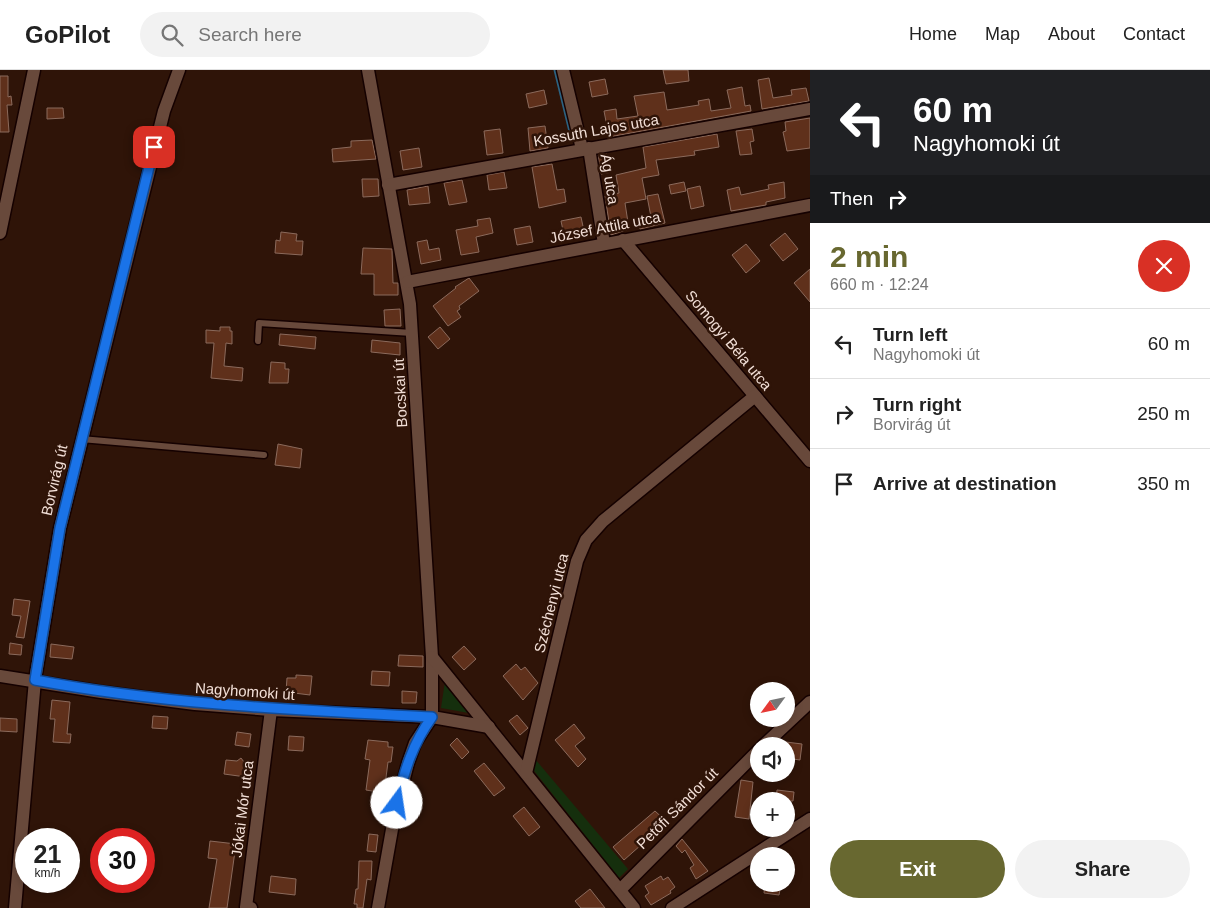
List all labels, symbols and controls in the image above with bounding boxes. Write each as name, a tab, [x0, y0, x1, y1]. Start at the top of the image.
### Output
search box	[140, 12, 490, 57]
text: GoPilot	[25, 21, 110, 48]
icon: search	[158, 21, 186, 49]
text: Search here	[198, 24, 302, 45]
text: Home	[909, 24, 957, 44]
text: Map	[985, 24, 1020, 44]
text: About	[1048, 24, 1095, 44]
text: Contact	[1123, 24, 1185, 44]
icon: left	[830, 90, 895, 155]
text: 60 m	[913, 90, 993, 129]
street label: Kossuth Lajos utca	[532, 111, 661, 149]
pin	[133, 126, 175, 168]
text: Nagyhomoki út	[913, 131, 1060, 156]
icon: arrive	[140, 133, 168, 161]
street label: Ág utca	[598, 153, 622, 206]
icon: right	[883, 185, 911, 213]
text: Then	[830, 188, 873, 209]
street label: József Attila utca	[548, 208, 663, 246]
text: 2 min	[830, 240, 908, 273]
button: close	[1138, 240, 1190, 292]
text: 660 m · 12:24	[830, 276, 929, 293]
street label: Somogyi Béla utca	[682, 287, 776, 394]
text: Turn left	[873, 324, 948, 345]
icon: left	[830, 330, 858, 358]
text: 60 m	[1148, 333, 1190, 354]
text: Nagyhomoki út	[873, 346, 980, 363]
street label: Bocskai út	[390, 357, 410, 428]
text: Turn right	[873, 394, 961, 415]
icon: right	[830, 400, 858, 428]
text: 250 m	[1137, 403, 1190, 424]
text: Borvirág út	[873, 416, 950, 433]
street label: Borvirág út	[38, 442, 71, 517]
icon: arrive	[830, 470, 858, 498]
text: Arrive at destination	[873, 473, 1057, 494]
text: 350 m	[1137, 473, 1190, 494]
street label: Széchenyi utca	[530, 551, 572, 654]
street label: Nagyhomoki út	[194, 679, 296, 703]
north arrow	[750, 682, 795, 728]
map controls	[750, 682, 795, 892]
button: sound	[750, 737, 795, 782]
street label: Jókai Mór utca	[228, 759, 256, 858]
street label: Petőfi Sándor út	[633, 763, 722, 852]
position arrow	[370, 776, 422, 828]
button: +	[750, 792, 795, 837]
speed limit sign: 30	[90, 828, 155, 893]
text: 21	[34, 840, 61, 868]
button: Exit	[830, 840, 1005, 898]
button: Share	[1015, 840, 1190, 898]
button: −	[750, 847, 795, 892]
text: km/h	[34, 866, 61, 880]

